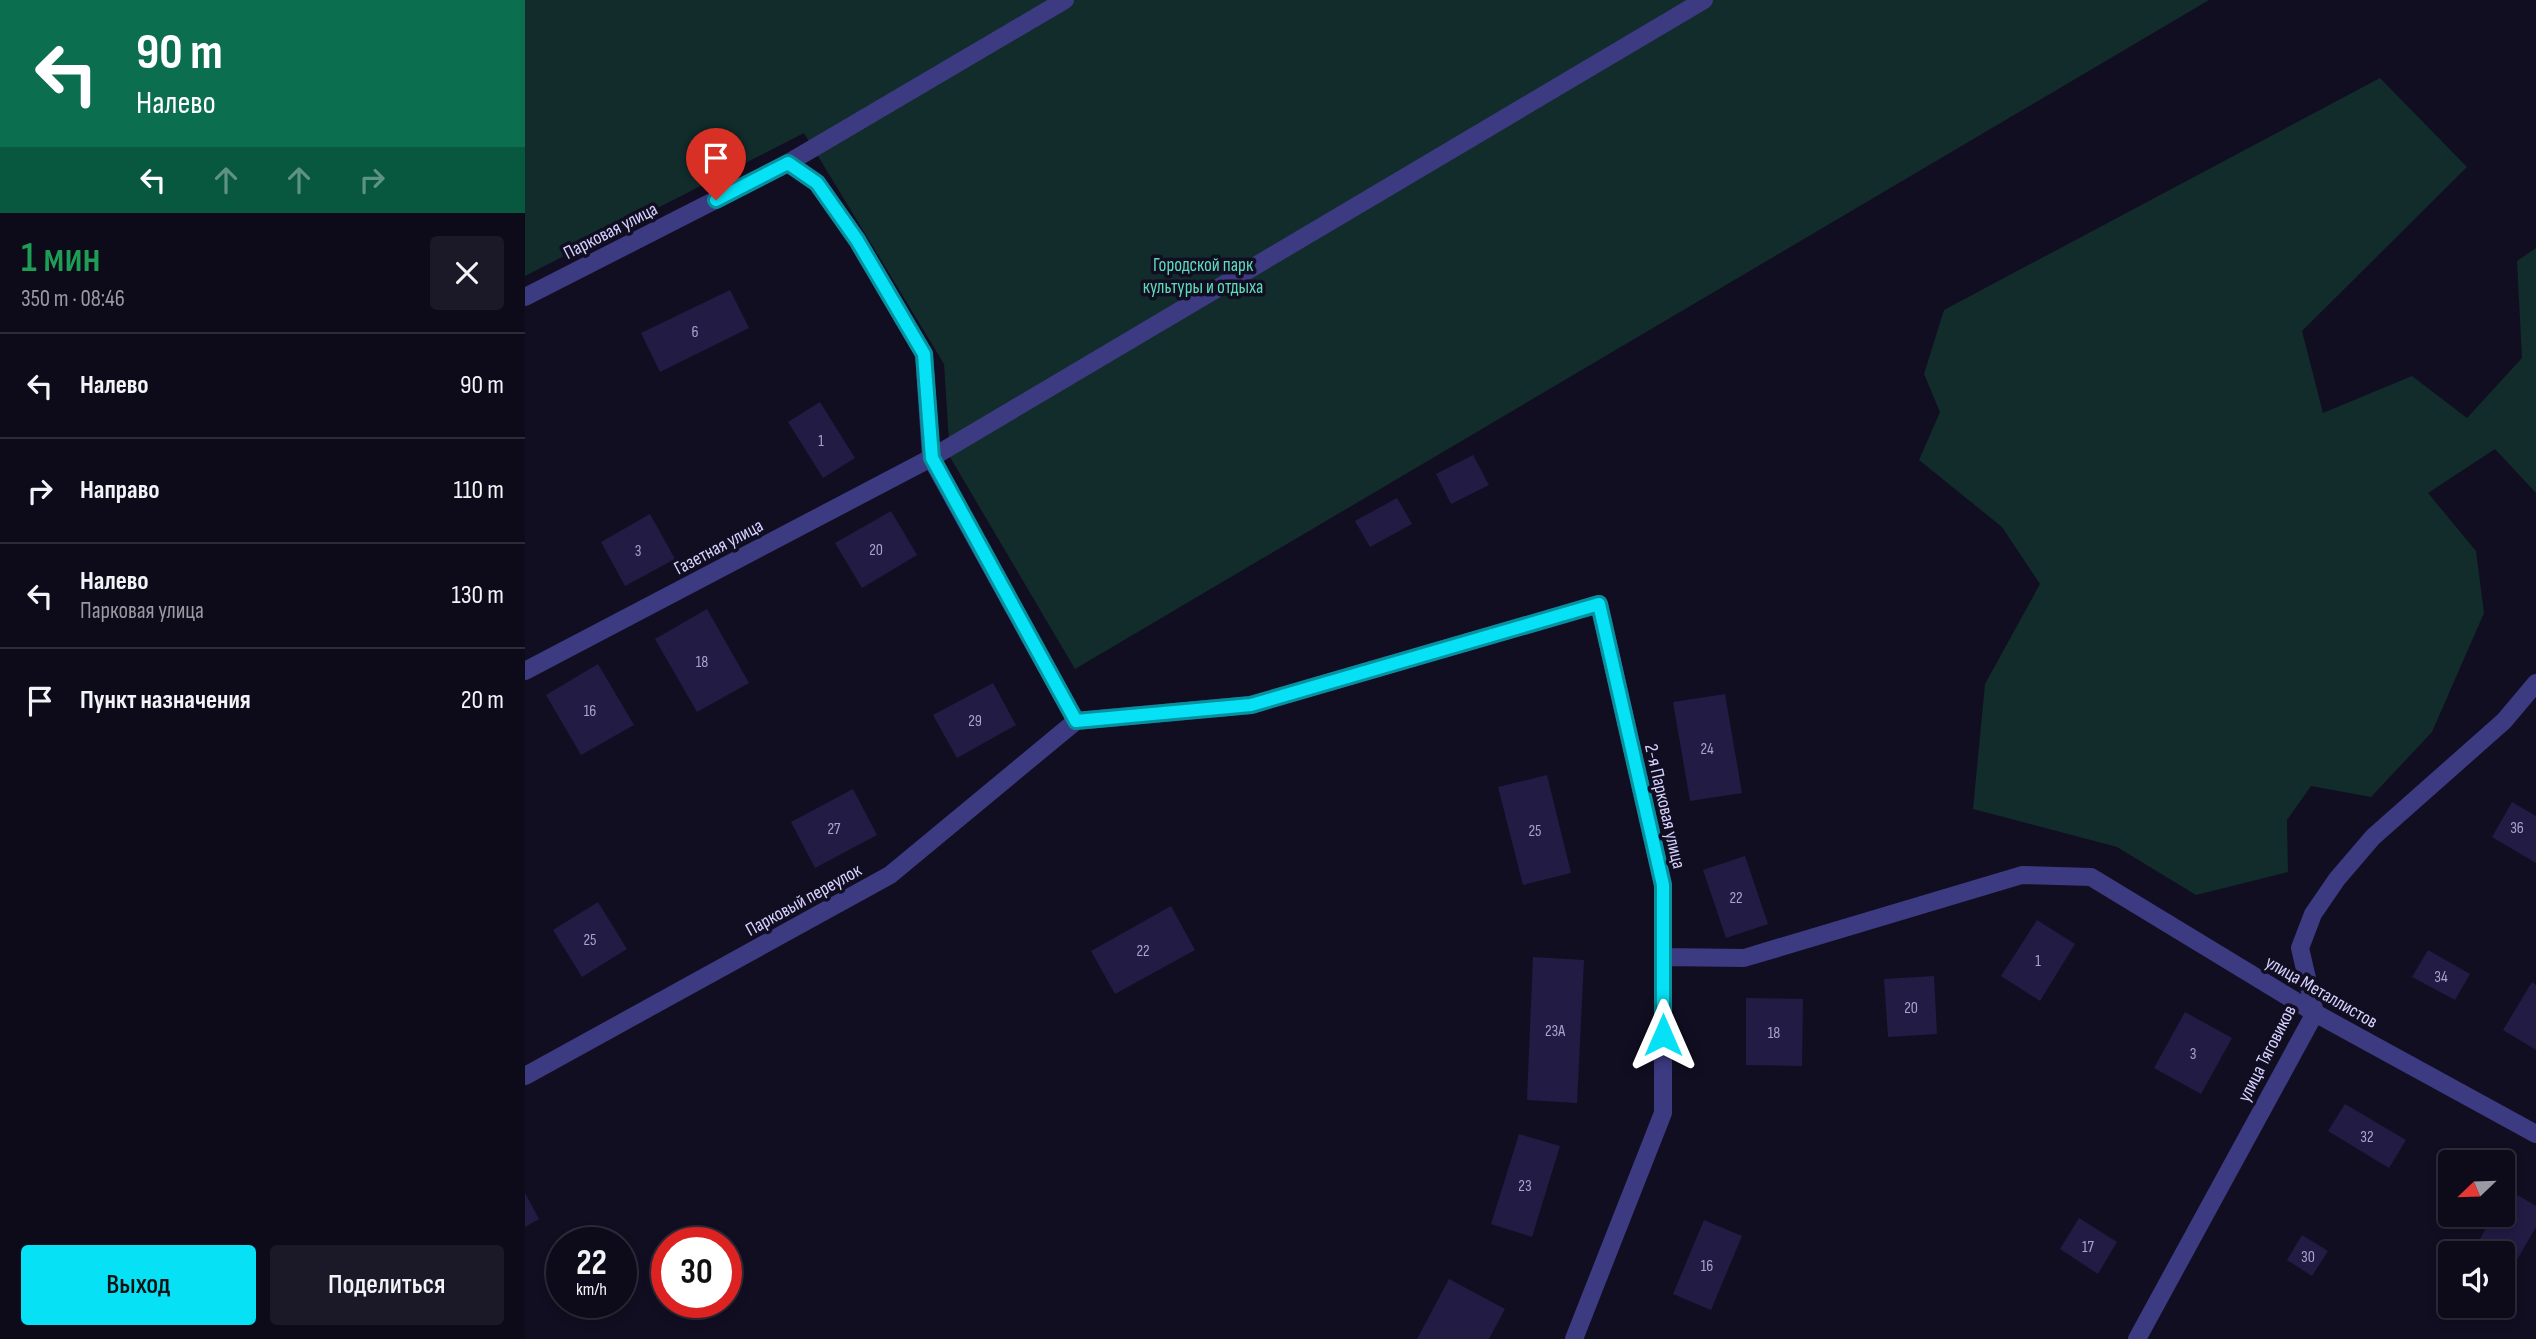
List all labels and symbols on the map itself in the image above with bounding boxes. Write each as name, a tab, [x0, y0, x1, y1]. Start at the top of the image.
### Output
pin	[686, 128, 746, 200]
street label: Парковая улица	[560, 198, 661, 265]
park label: Городской парк культуры и отдыха	[1143, 254, 1263, 299]
house number: 6	[691, 323, 699, 342]
house number: 1	[818, 432, 824, 451]
street label: Газетная улица	[670, 514, 767, 580]
house number: 20	[869, 541, 883, 560]
house number: 3	[635, 542, 641, 561]
house number: 18	[696, 653, 708, 672]
house number: 16	[584, 702, 596, 721]
house number: 29	[968, 712, 982, 731]
house number: 24	[1700, 740, 1714, 759]
street label: 2-я Парковая улица	[1639, 742, 1690, 871]
house number: 36	[2510, 819, 2524, 838]
house number: 27	[827, 820, 841, 839]
house number: 25	[1528, 822, 1542, 841]
street label: Парковый переулок	[742, 859, 866, 942]
house number: 22	[1729, 889, 1743, 908]
house number: 25	[583, 931, 597, 950]
house number: 22	[1136, 942, 1150, 961]
street label: улица Металлистов	[2261, 951, 2381, 1034]
house number: 1	[2035, 952, 2041, 971]
house number: 34	[2434, 968, 2448, 987]
position arrow	[1626, 998, 1700, 1072]
house number: 20	[1904, 999, 1918, 1018]
street label: улица Тяговиков	[2233, 1001, 2302, 1106]
house number: 23А	[1545, 1022, 1565, 1041]
house number: 18	[1768, 1024, 1780, 1043]
house number: 3	[2190, 1045, 2196, 1064]
house number: 32	[2360, 1128, 2374, 1147]
north arrow	[2438, 1150, 2515, 1227]
house number: 23	[1518, 1177, 1532, 1196]
speed limit sign: 30	[651, 1227, 742, 1318]
house number: 17	[2082, 1238, 2095, 1257]
house number: 30	[2301, 1248, 2315, 1267]
house number: 16	[1701, 1257, 1713, 1276]

